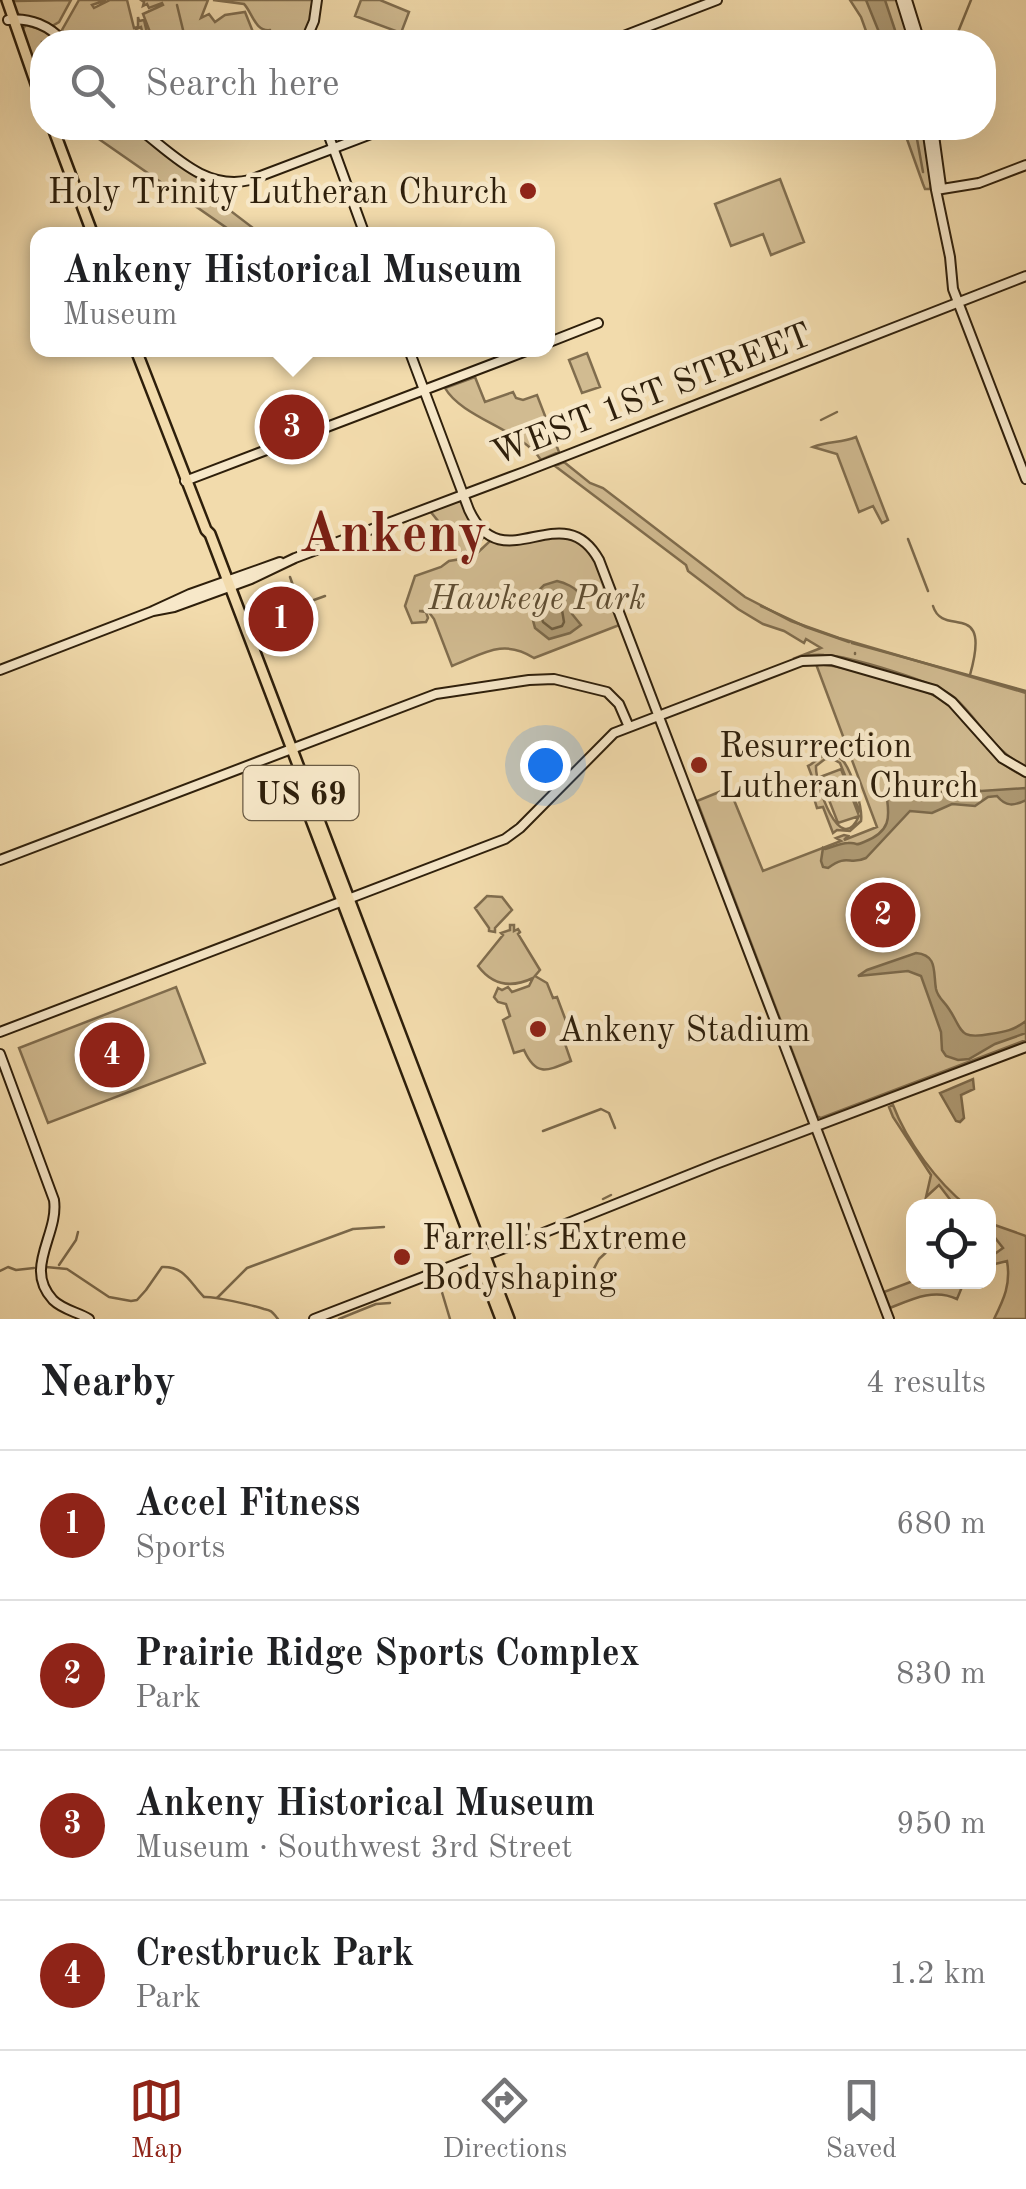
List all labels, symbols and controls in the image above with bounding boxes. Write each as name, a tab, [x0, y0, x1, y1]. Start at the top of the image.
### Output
search box	[30, 30, 996, 140]
icon: search	[65, 58, 120, 113]
text: Search here	[145, 66, 340, 104]
place label: Holy Trinity Lutheran Church	[48, 176, 508, 211]
marker: Holy Trinity Lutheran Church	[517, 180, 539, 202]
popup	[30, 227, 555, 357]
text: Ankeny Historical Museum	[62, 253, 523, 291]
text: Museum	[62, 300, 178, 332]
street label: WEST 1ST STREET	[487, 318, 817, 473]
pin: 3	[260, 390, 324, 464]
district label: Ankeny	[299, 509, 487, 565]
pin: 1	[248, 582, 314, 656]
park label: Hawkeye Park	[427, 582, 646, 617]
place label: Resurrection Lutheran Church	[719, 730, 979, 805]
your location	[520, 740, 571, 791]
marker: Resurrection Lutheran Church	[688, 754, 710, 776]
road number: US 69	[244, 766, 358, 820]
pin: 2	[850, 878, 916, 952]
place label: Ankeny Stadium	[558, 1014, 811, 1049]
pin: 4	[80, 1018, 144, 1092]
marker: Ankeny Stadium	[527, 1018, 549, 1040]
map controls	[906, 1199, 996, 1289]
button: locate	[906, 1199, 996, 1289]
place label: Farrell's Extreme Bodyshaping	[422, 1222, 687, 1297]
marker: Farrell's Extreme Bodyshaping	[391, 1246, 413, 1268]
text: Nearby	[40, 1363, 176, 1405]
text: 4 results	[866, 1368, 986, 1400]
text: Accel Fitness	[135, 1486, 360, 1524]
text: 1	[63, 1509, 82, 1541]
text: 680 m	[896, 1509, 986, 1541]
text: Sports	[135, 1533, 226, 1565]
text: Prairie Ridge Sports Complex	[135, 1636, 640, 1674]
text: 2	[63, 1659, 82, 1691]
text: 830 m	[896, 1659, 986, 1691]
text: Park	[135, 1683, 201, 1715]
text: Ankeny Historical Museum	[135, 1786, 595, 1824]
text: 3	[63, 1809, 82, 1841]
text: 950 m	[896, 1809, 986, 1841]
text: Museum · Southwest 3rd Street	[135, 1833, 573, 1865]
text: Crestbruck Park	[135, 1936, 414, 1974]
text: 4	[63, 1959, 82, 1991]
text: 1.2 km	[889, 1959, 986, 1991]
text: Park	[135, 1983, 201, 2015]
tab: Map	[129, 2073, 184, 2168]
tab: Directions	[443, 2073, 567, 2168]
tab: Saved	[825, 2073, 897, 2168]

